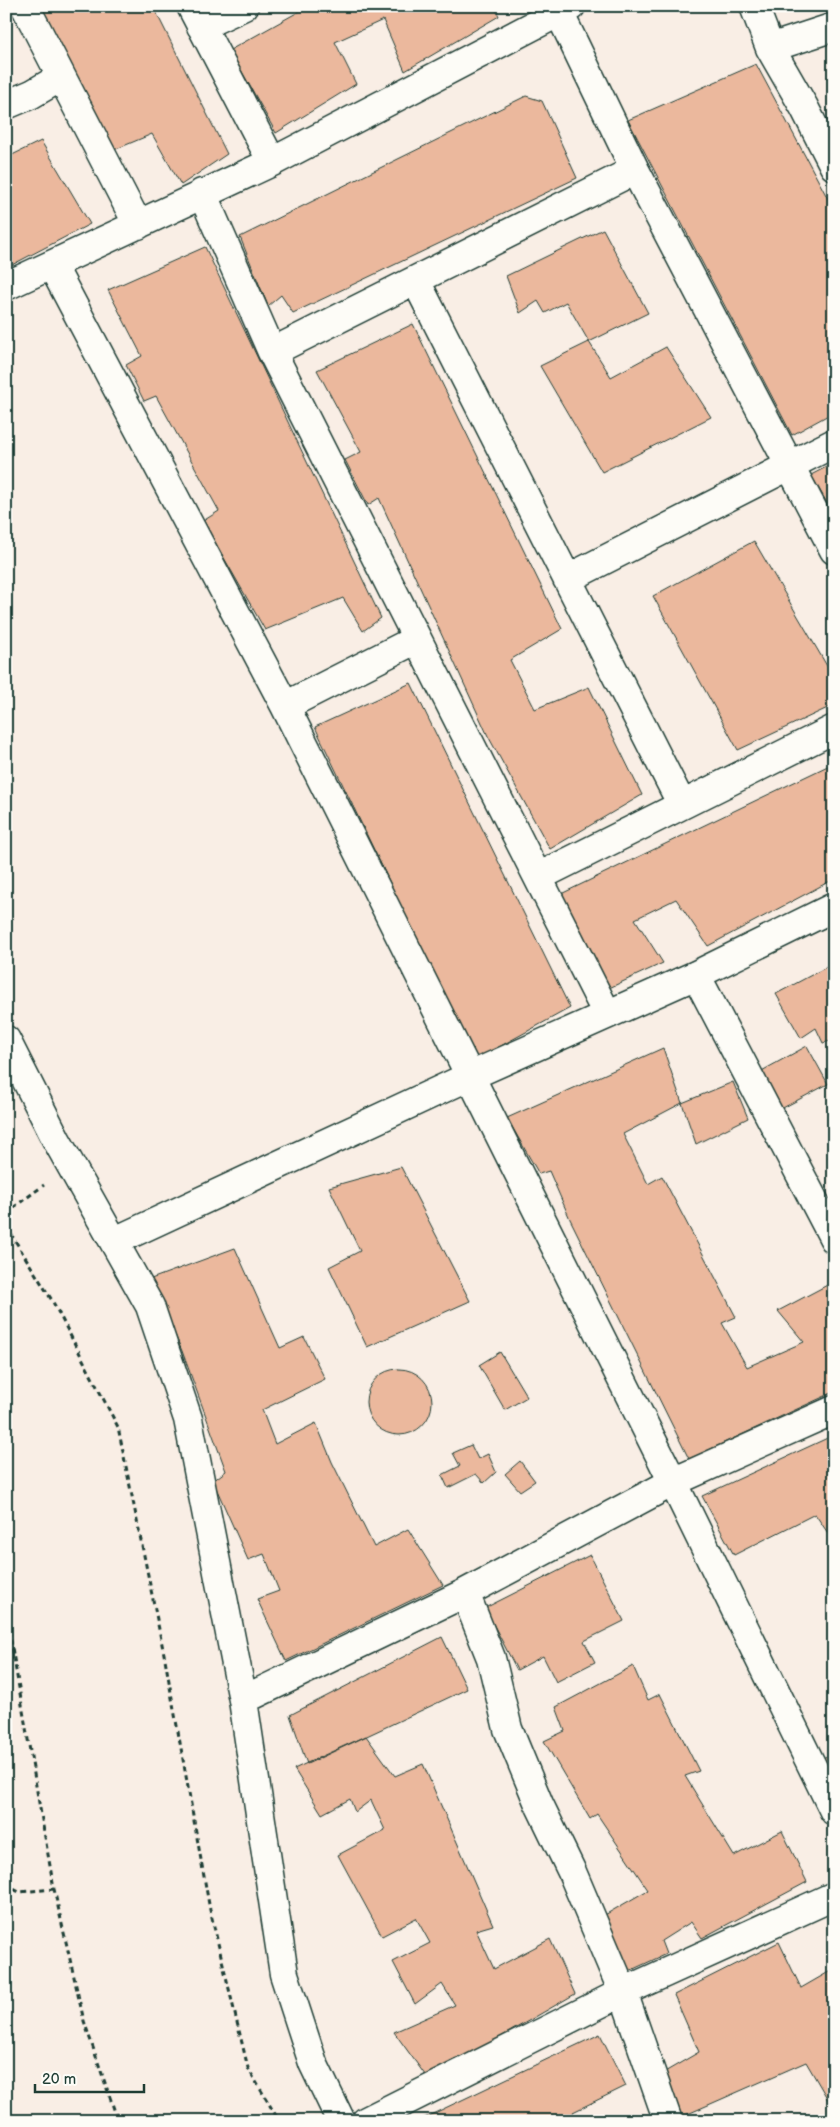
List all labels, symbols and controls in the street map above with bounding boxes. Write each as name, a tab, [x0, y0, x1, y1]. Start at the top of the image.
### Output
scale bar	[35, 2062, 144, 2094]
text: 20 m	[42, 2070, 76, 2089]

